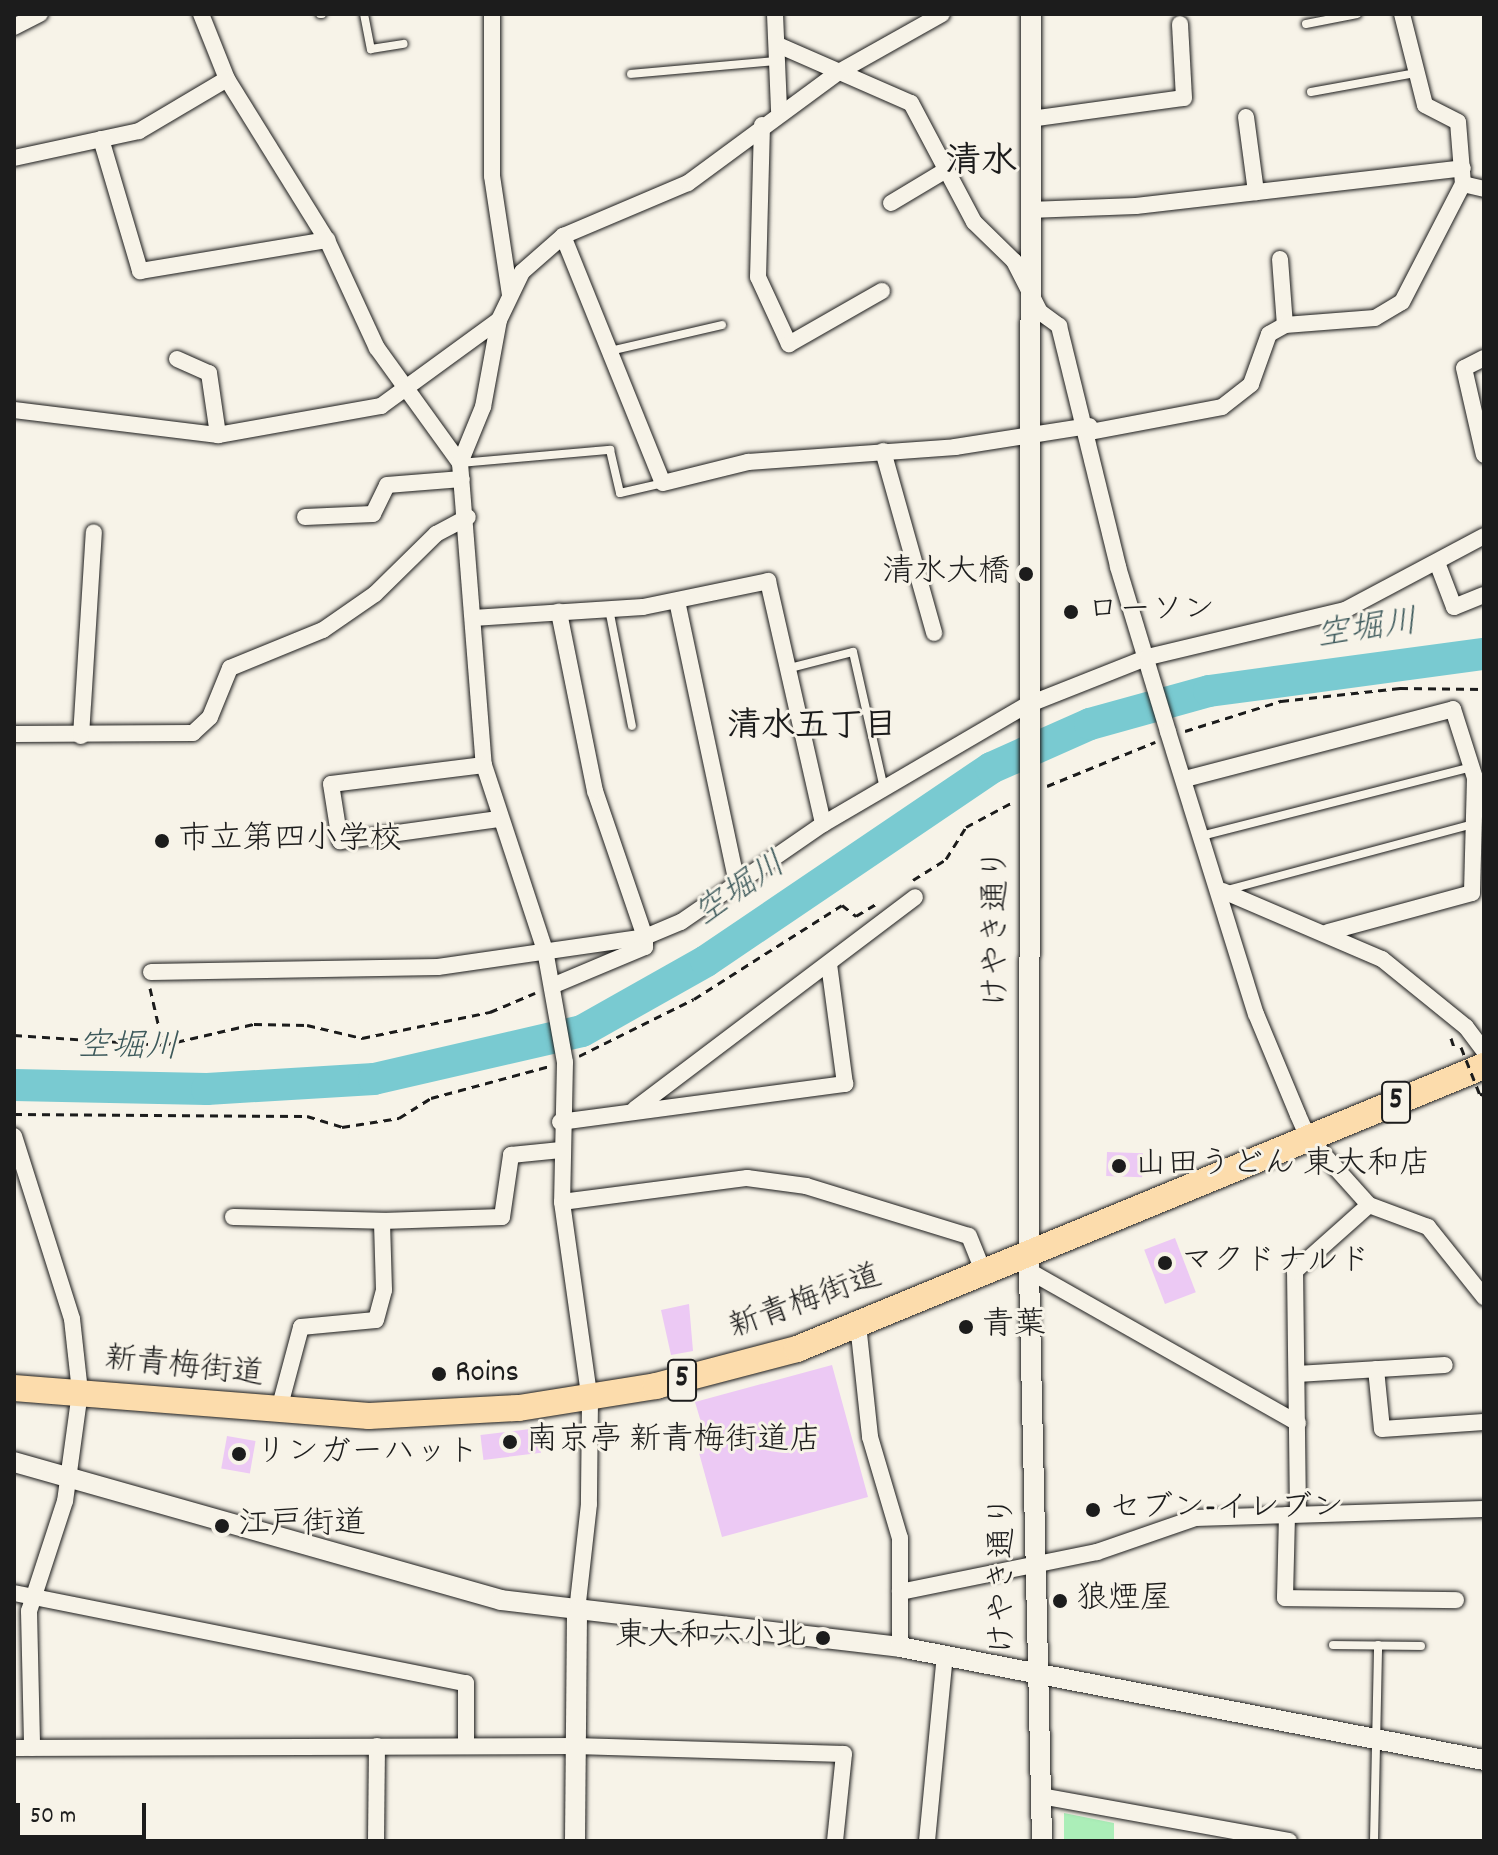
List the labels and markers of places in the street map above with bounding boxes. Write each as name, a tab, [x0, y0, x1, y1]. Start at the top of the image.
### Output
place label: 清水大橋	[882, 555, 1010, 593]
marker: 清水大橋	[1017, 565, 1035, 583]
place label: ローソン	[1087, 593, 1215, 631]
marker: ローソン	[1062, 603, 1080, 621]
place label: 市立第四小学校	[178, 822, 402, 860]
marker: 市立第四小学校	[153, 832, 171, 850]
place label: 山田うどん 東大和店	[1135, 1147, 1430, 1185]
marker: 山田うどん 東大和店	[1110, 1157, 1128, 1175]
place label: マクドナルド	[1181, 1244, 1373, 1282]
marker: マクドナルド	[1156, 1254, 1174, 1272]
place label: 青葉	[982, 1308, 1046, 1346]
marker: 青葉	[957, 1318, 975, 1336]
place label: Roins	[455, 1355, 519, 1393]
marker: Roins	[430, 1365, 448, 1383]
place label: 南京亭 新青梅街道店	[526, 1423, 821, 1461]
marker: 南京亭 新青梅街道店	[501, 1433, 519, 1451]
place label: リンガーハット	[255, 1435, 479, 1473]
marker: リンガーハット	[230, 1445, 248, 1463]
place label: セブン-イレブン	[1109, 1491, 1344, 1529]
marker: セブン-イレブン	[1084, 1501, 1102, 1519]
place label: 江戸街道	[238, 1507, 366, 1545]
marker: 江戸街道	[213, 1517, 231, 1535]
place label: 狼煙屋	[1076, 1582, 1172, 1620]
marker: 狼煙屋	[1051, 1592, 1069, 1610]
place label: 東大和六小北	[615, 1619, 807, 1657]
marker: 東大和六小北	[814, 1629, 832, 1647]

